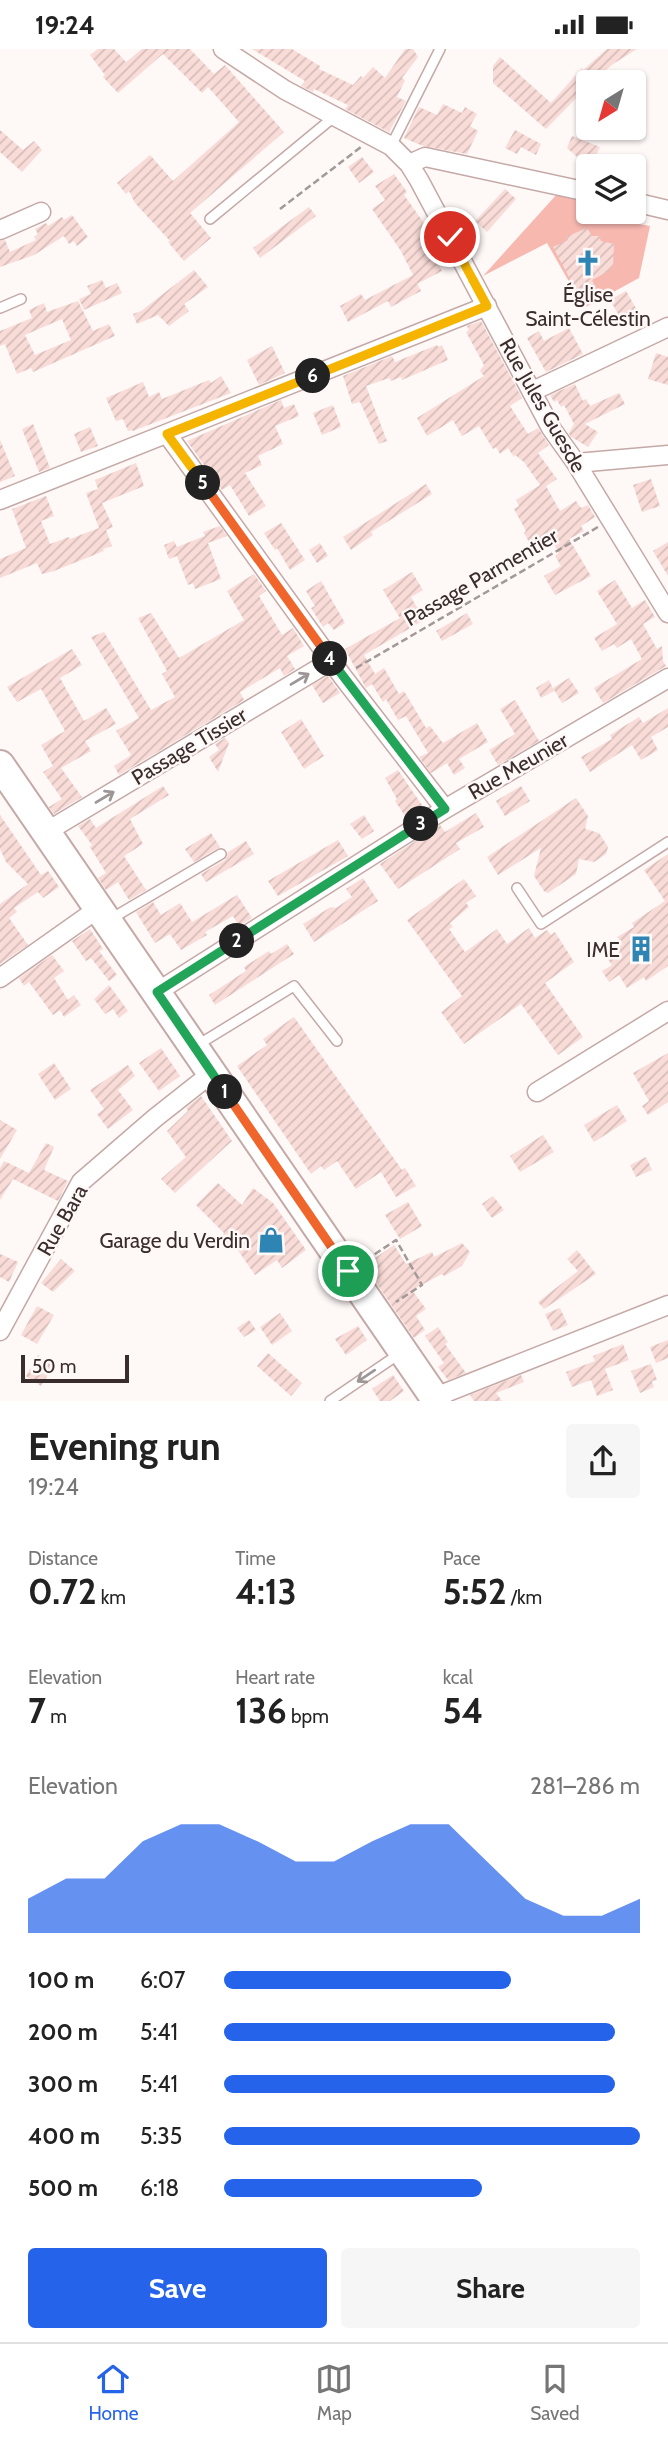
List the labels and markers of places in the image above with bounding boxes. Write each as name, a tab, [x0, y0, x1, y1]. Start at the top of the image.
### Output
pin	[420, 207, 480, 267]
church icon: Église Saint-Célestin	[573, 248, 603, 278]
place label: Église Saint-Célestin	[525, 282, 651, 331]
pin: 6	[296, 359, 330, 393]
pin: 5	[186, 465, 220, 501]
pin: 4	[312, 641, 348, 677]
pin: 3	[404, 807, 438, 841]
pin: 2	[219, 923, 254, 959]
building icon: IME	[626, 934, 656, 964]
place label: IME	[586, 937, 620, 962]
pin: 1	[208, 1075, 243, 1109]
shop icon: Garage du Verdin	[256, 1225, 286, 1255]
place label: Garage du Verdin	[99, 1228, 250, 1253]
pin	[318, 1241, 378, 1301]

